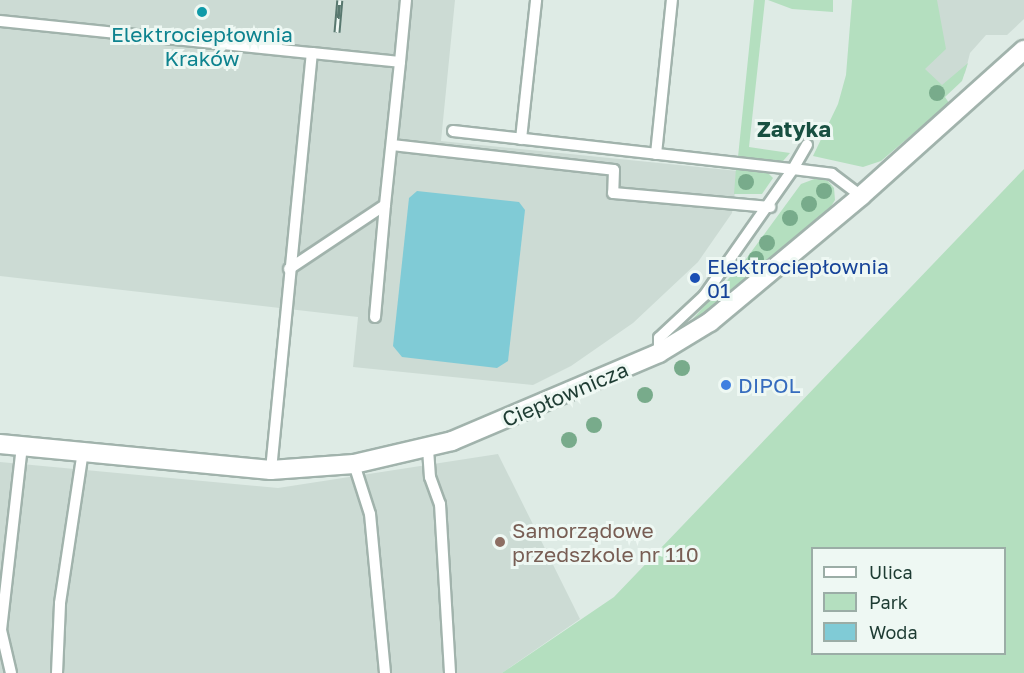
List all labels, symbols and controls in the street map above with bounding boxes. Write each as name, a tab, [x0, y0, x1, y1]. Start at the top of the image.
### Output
marker: Elektrociepłownia Kraków	[195, 5, 209, 19]
place label: Elektrociepłownia Kraków	[111, 21, 293, 71]
district label: Zatyka	[757, 116, 831, 142]
place label: Elektrociepłownia 01	[707, 253, 889, 303]
marker: Elektrociepłownia 01	[688, 271, 702, 285]
street label: Ciepłownicza	[498, 356, 632, 432]
place label: DIPOL	[738, 372, 801, 398]
marker: DIPOL	[719, 378, 733, 392]
place label: Samorządowe przedszkole nr 110	[512, 517, 699, 567]
marker: Samorządowe przedszkole nr 110	[493, 535, 507, 549]
legend	[811, 547, 1006, 655]
text: Ulica	[869, 561, 913, 583]
text: Park	[869, 591, 908, 613]
text: Woda	[869, 621, 918, 643]

